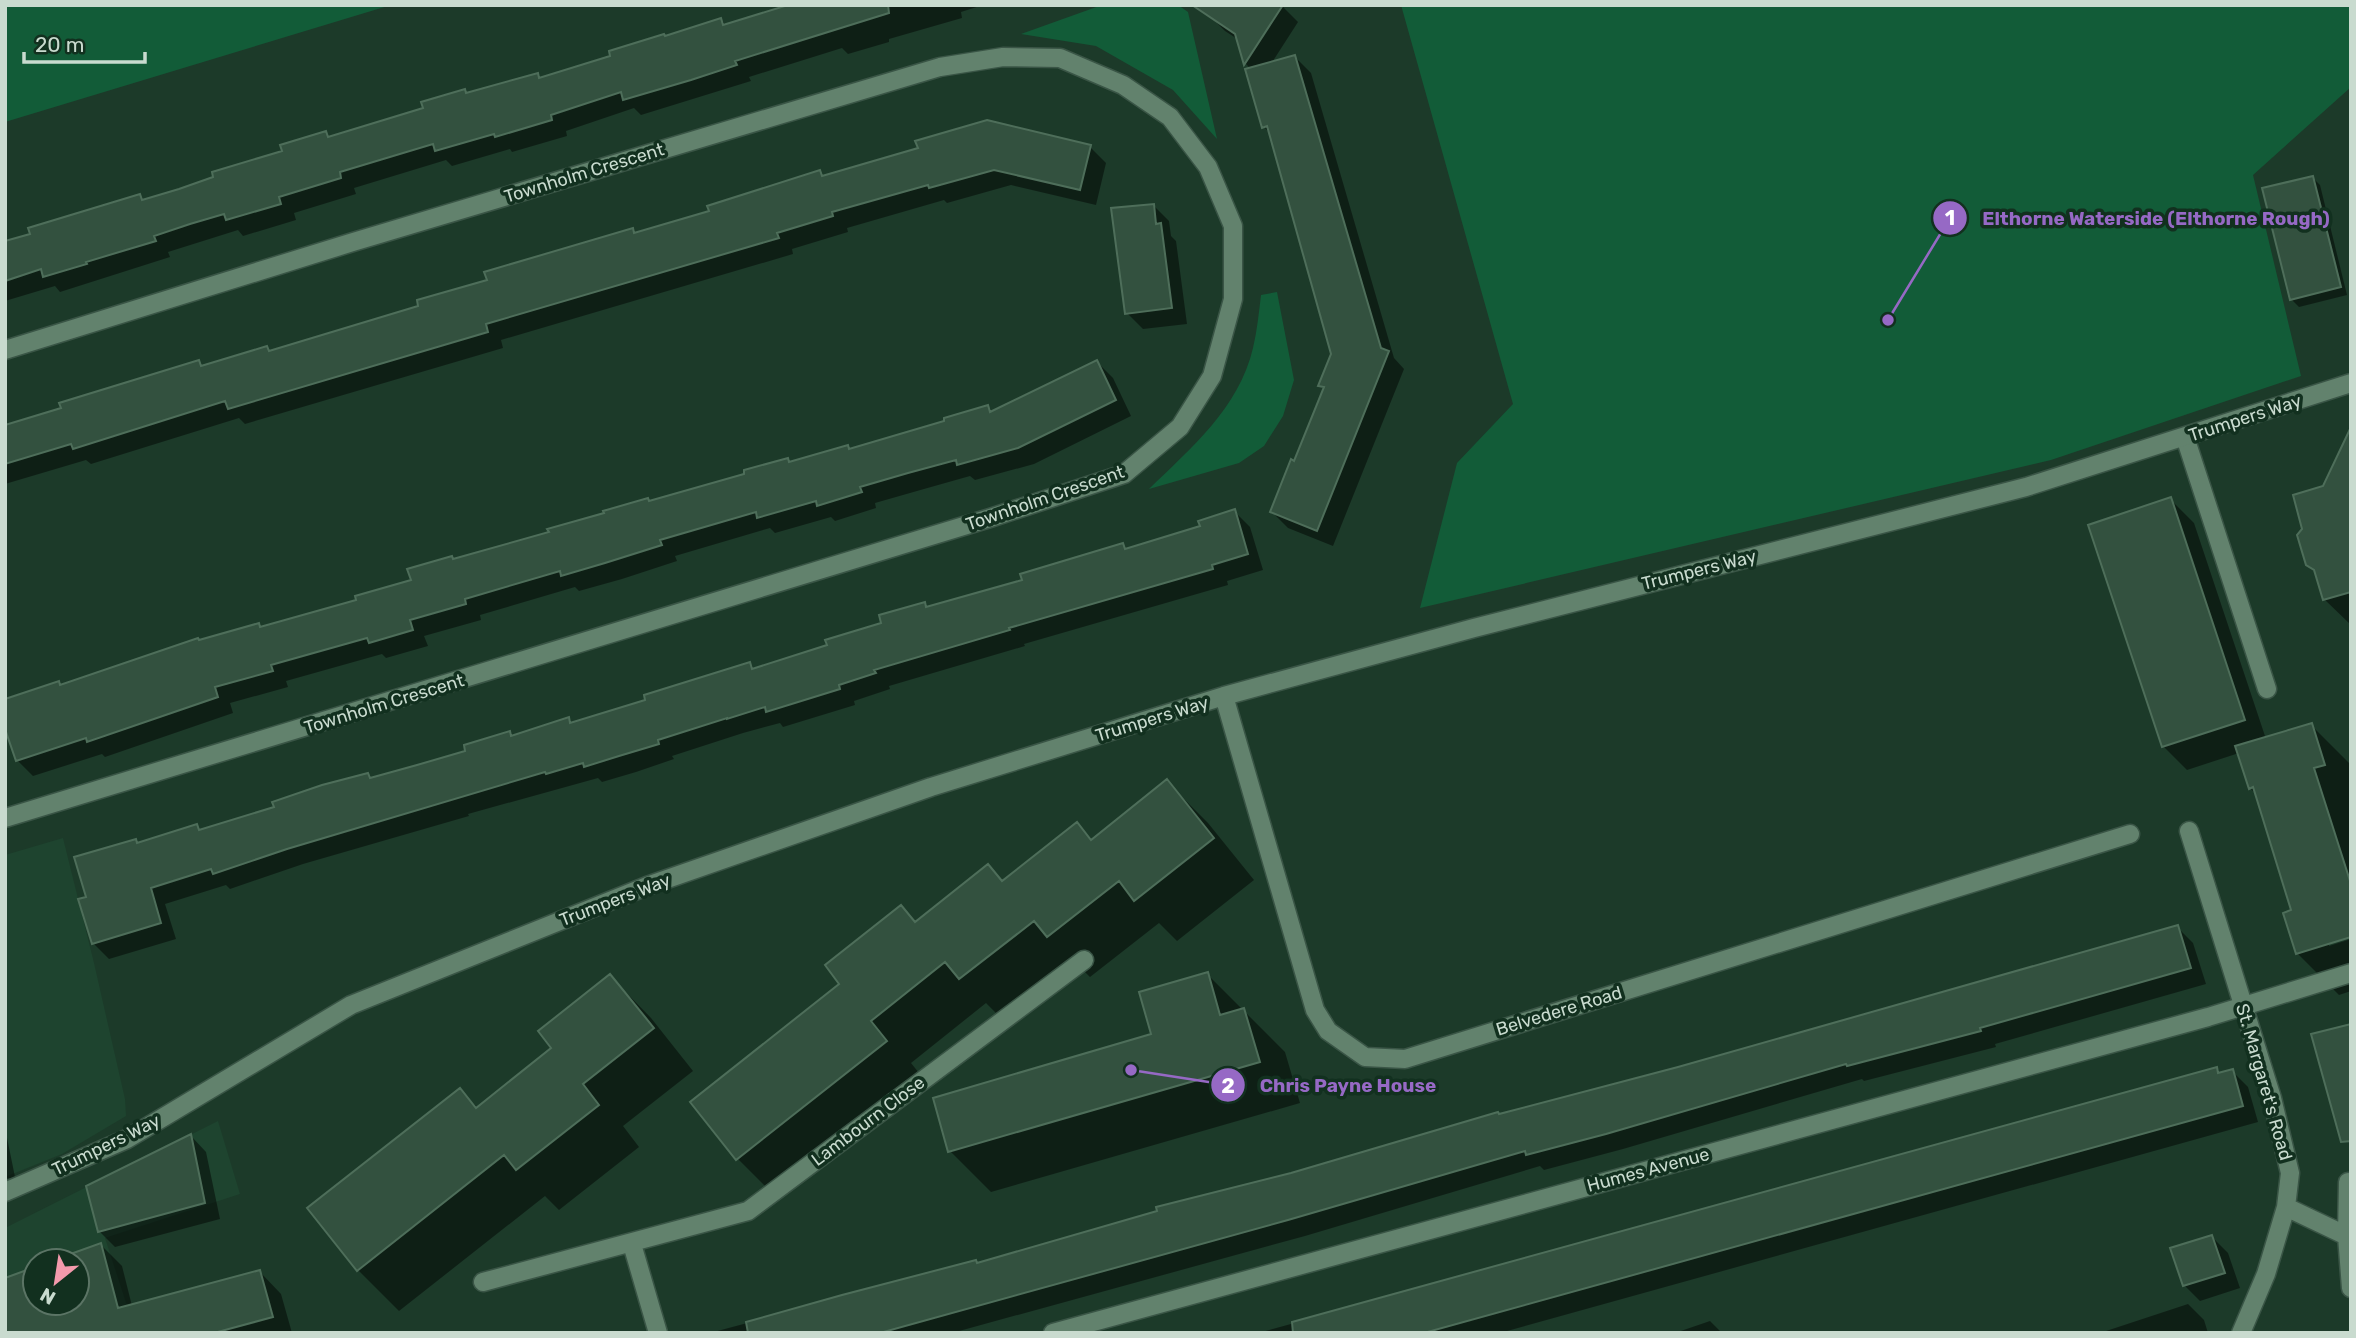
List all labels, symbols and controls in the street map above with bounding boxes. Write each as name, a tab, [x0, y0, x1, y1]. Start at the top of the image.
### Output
scale bar	[24, 21, 145, 65]
text: 20 m	[35, 32, 84, 57]
street label: Townholm Crescent	[501, 138, 667, 208]
callout: Elthorne Waterside (Elthorne Rough)	[1933, 198, 2343, 238]
text: 1	[1945, 205, 1955, 230]
text: Elthorne Waterside (Elthorne Rough)	[1982, 207, 2330, 230]
street label: Trumpers Way	[2186, 389, 2304, 447]
street label: Townholm Crescent	[963, 461, 1127, 535]
street label: Trumpers Way	[1639, 545, 1759, 595]
street label: Townholm Crescent	[301, 669, 467, 739]
street label: Trumpers Way	[1093, 691, 1211, 747]
street label: Trumpers Way	[556, 869, 674, 931]
street label: Belvedere Road	[1493, 981, 1625, 1041]
street label: St. Margaret's Road	[2231, 1001, 2297, 1163]
callout: Chris Payne House	[1210, 1065, 1450, 1105]
street label: Lambourn Close	[807, 1071, 929, 1171]
text: 2	[1221, 1073, 1235, 1098]
text: Chris Payne House	[1260, 1074, 1436, 1097]
street label: Trumpers Way	[48, 1109, 164, 1181]
street label: Humes Avenue	[1584, 1143, 1712, 1197]
north arrow	[21, 1247, 91, 1317]
text: N	[36, 1283, 59, 1310]

